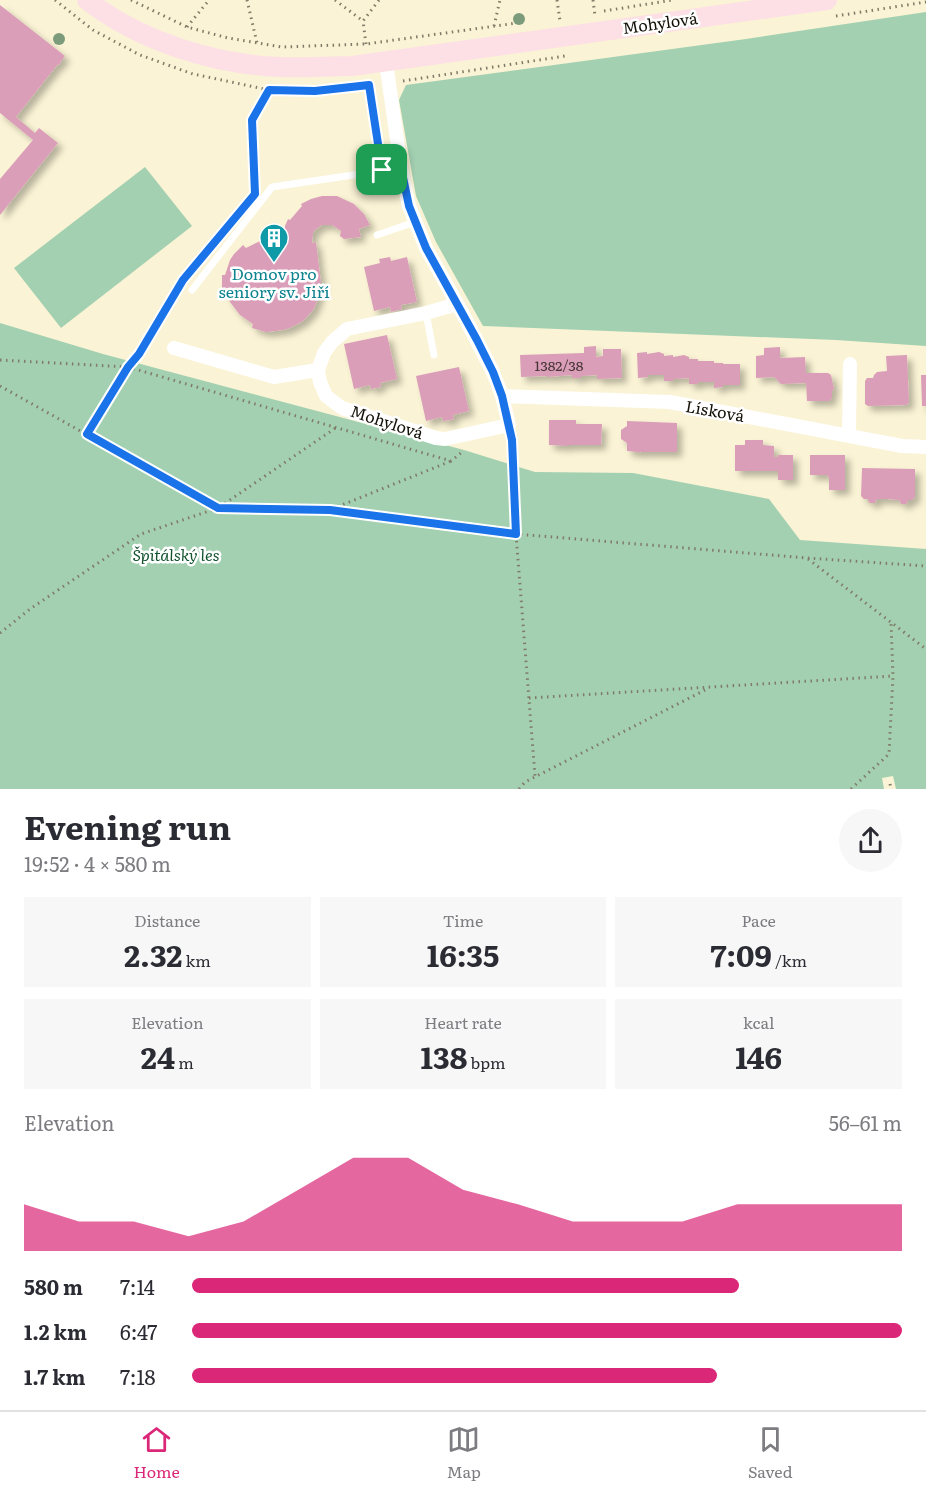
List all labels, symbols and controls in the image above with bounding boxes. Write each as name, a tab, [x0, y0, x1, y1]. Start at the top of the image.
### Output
street label: Mohylová	[621, 5, 699, 39]
pin	[356, 144, 407, 195]
icon: arrive	[365, 153, 398, 186]
building icon: Domov pro seniory sv. Jiří	[258, 222, 290, 264]
place label: Domov pro seniory sv. Jiří	[218, 261, 330, 303]
house number: 1382/38	[535, 355, 584, 375]
street label: Lísková	[684, 393, 747, 427]
street label: Mohylová	[348, 398, 427, 444]
park label: Špitálský les	[133, 542, 219, 566]
text: Evening run	[24, 801, 231, 850]
button: share	[839, 809, 902, 872]
text: 19:52 · 4 × 580 m	[24, 848, 171, 878]
text: Distance	[134, 908, 200, 932]
text: Time	[443, 908, 483, 932]
text: Pace	[741, 908, 776, 932]
text: 2.32	[124, 932, 182, 976]
text: 16:35	[427, 932, 499, 976]
text: 7:09	[710, 932, 772, 976]
text: km	[182, 948, 211, 972]
text: /km	[772, 948, 807, 972]
text: Elevation	[131, 1010, 204, 1034]
text: Heart rate	[424, 1010, 502, 1034]
text: kcal	[743, 1010, 774, 1034]
text: 24	[141, 1034, 175, 1078]
text: 138	[421, 1034, 467, 1078]
text: 146	[735, 1034, 782, 1078]
text: m	[175, 1050, 194, 1074]
text: bpm	[467, 1050, 505, 1074]
text: Elevation	[24, 1107, 114, 1137]
text: 56–61 m	[829, 1107, 902, 1137]
text: 580 m	[24, 1271, 83, 1301]
text: 7:14	[120, 1271, 155, 1301]
text: 1.2 km	[24, 1316, 87, 1346]
text: 6:47	[120, 1316, 157, 1346]
text: 1.7 km	[24, 1361, 86, 1391]
text: 7:18	[120, 1361, 156, 1391]
tab: Home	[134, 1423, 180, 1483]
tab: Map	[447, 1423, 481, 1483]
tab: Saved	[748, 1423, 792, 1483]

